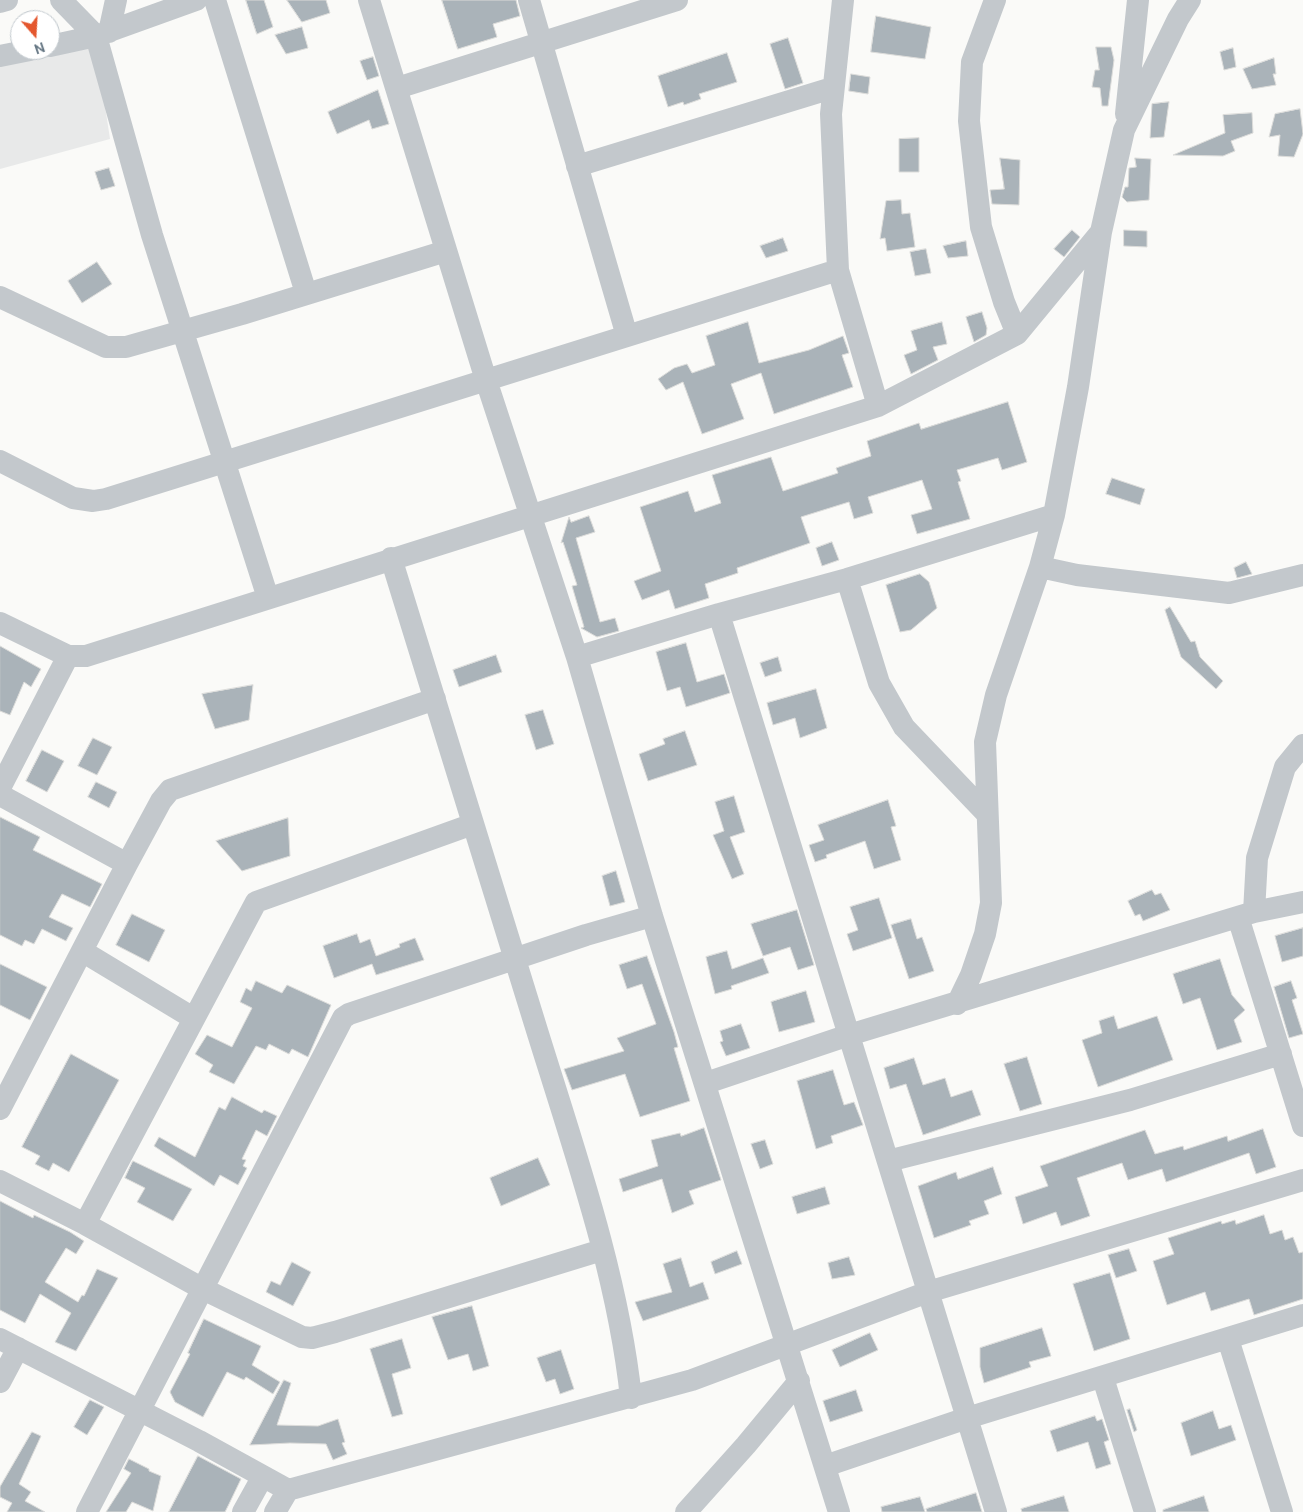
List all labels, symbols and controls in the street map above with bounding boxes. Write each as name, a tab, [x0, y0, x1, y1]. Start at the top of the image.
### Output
north arrow	[10, 10, 60, 60]
text: N	[32, 39, 47, 58]

